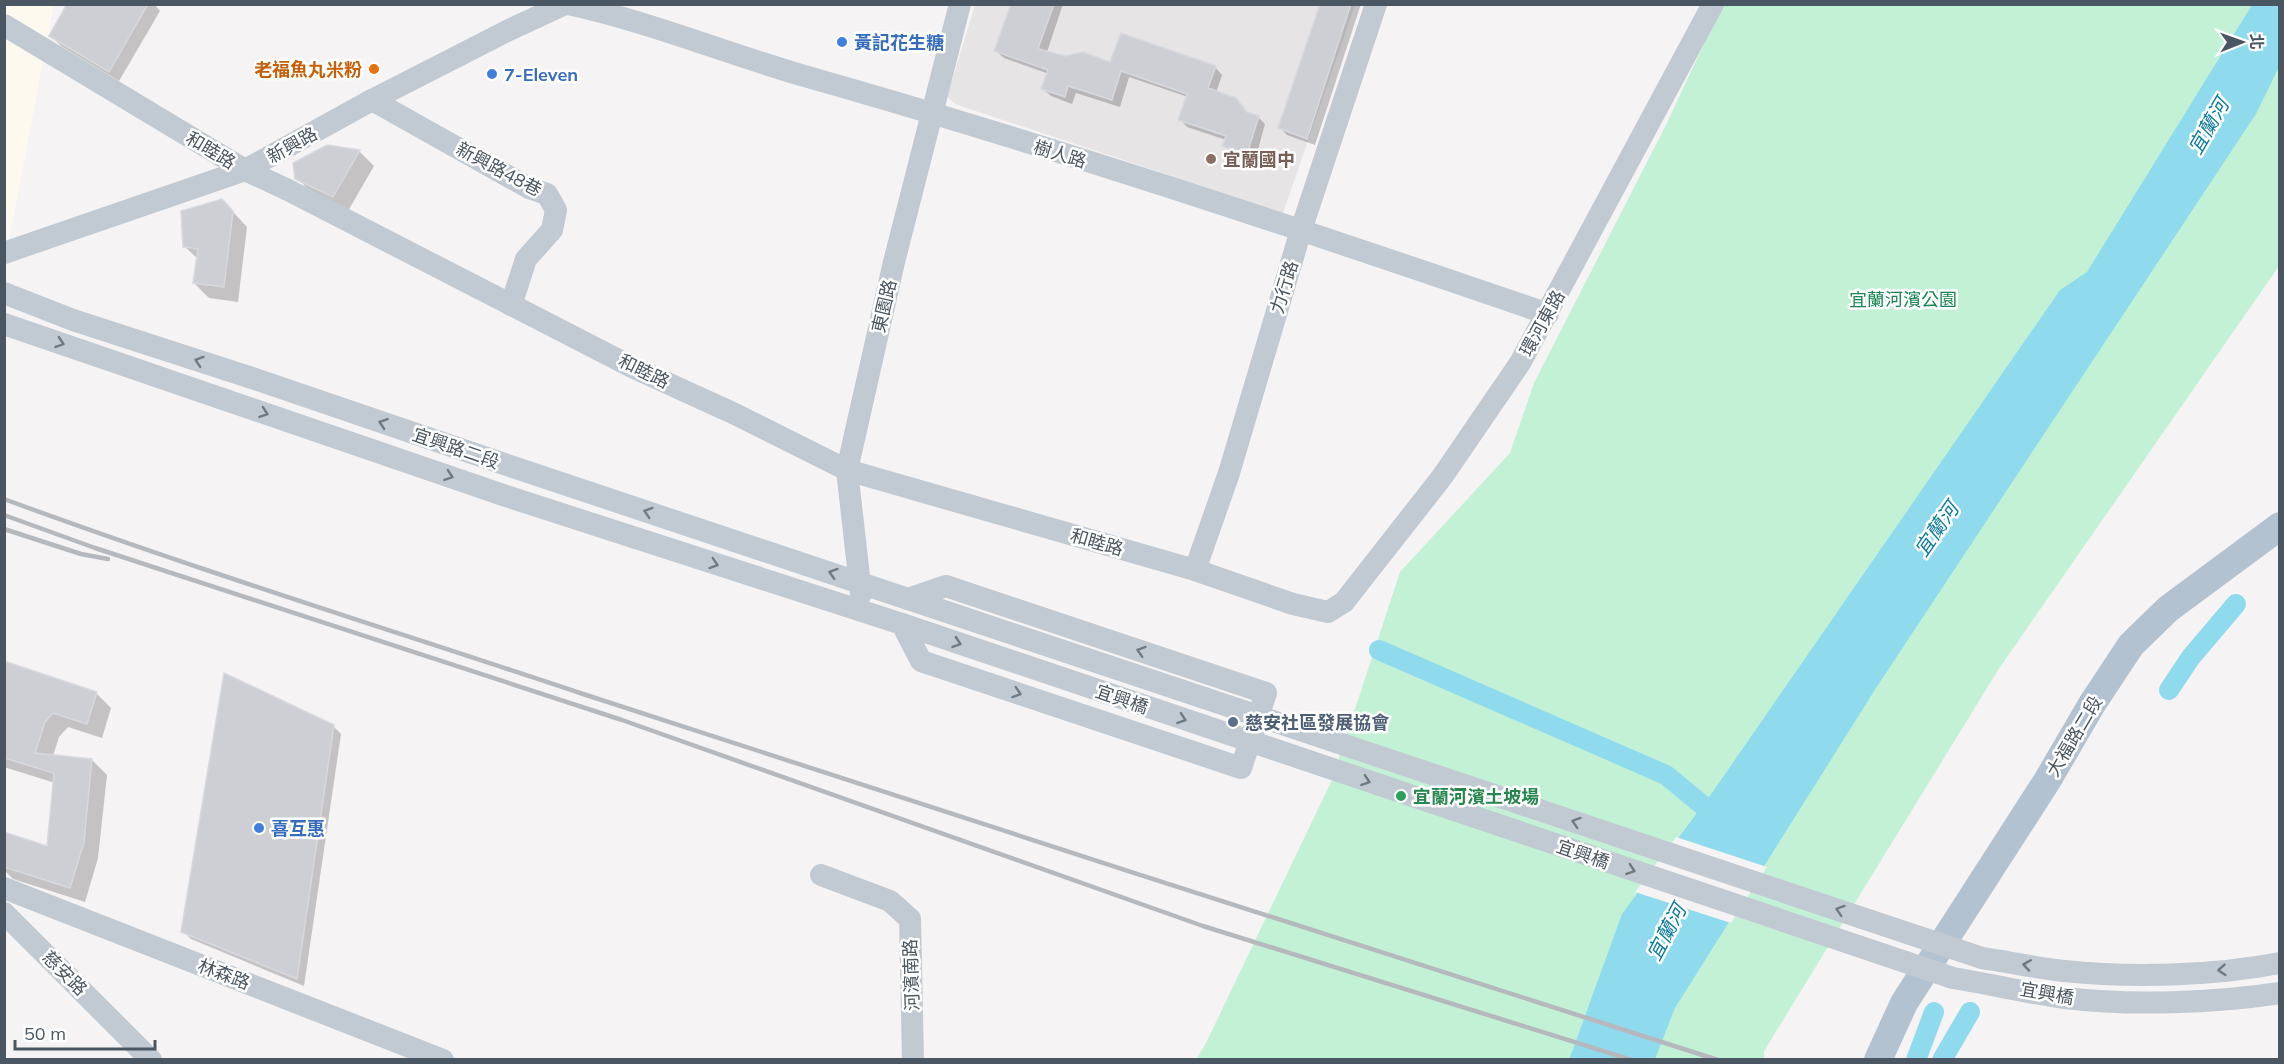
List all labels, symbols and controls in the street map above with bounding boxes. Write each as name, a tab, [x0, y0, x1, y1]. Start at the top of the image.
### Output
north arrow	[2212, 12, 2272, 72]
place label: 黃記花生糖	[854, 31, 944, 54]
text: 北	[2247, 34, 2267, 50]
marker: 黃記花生糖	[835, 35, 849, 49]
place label: 老福魚丸米粉	[254, 58, 362, 81]
marker: 老福魚丸米粉	[367, 62, 381, 76]
place label: 7-Eleven	[504, 63, 578, 86]
marker: 7-Eleven	[485, 67, 499, 81]
water label: 宜蘭河	[2182, 90, 2236, 158]
street label: 新興路	[263, 122, 321, 168]
street label: 和睦路	[182, 126, 240, 174]
street label: 樹人路	[1031, 135, 1089, 173]
street label: 新興路48巷	[452, 137, 546, 201]
place label: 宜蘭國中	[1223, 148, 1295, 171]
marker: 宜蘭國中	[1204, 152, 1218, 166]
street label: 力行路	[1265, 258, 1303, 316]
street label: 東園路	[867, 277, 901, 335]
street label: 環河東路	[1514, 286, 1570, 360]
park label: 宜蘭河濱公園	[1849, 288, 1957, 311]
one-way arrow	[54, 336, 65, 349]
street label: 和睦路	[615, 349, 673, 393]
one-way arrow	[194, 355, 205, 368]
one-way arrow	[258, 406, 269, 418]
one-way arrow	[378, 418, 389, 430]
street label: 宜興路二段	[410, 422, 502, 474]
one-way arrow	[443, 468, 454, 481]
water label: 宜蘭河	[1909, 494, 1966, 561]
one-way arrow	[643, 507, 654, 519]
street label: 和睦路	[1068, 524, 1126, 560]
one-way arrow	[708, 557, 719, 569]
one-way arrow	[828, 568, 839, 580]
one-way arrow	[951, 636, 962, 649]
one-way arrow	[1136, 646, 1147, 658]
street label: 宜興橋	[1093, 679, 1151, 719]
one-way arrow	[1011, 686, 1022, 698]
street label: 大福路二段	[2041, 692, 2107, 780]
one-way arrow	[1176, 711, 1187, 724]
place label: 慈安社區發展協會	[1245, 711, 1390, 734]
marker: 慈安社區發展協會	[1226, 715, 1240, 729]
one-way arrow	[1360, 774, 1371, 786]
place label: 宜蘭河濱土坡場	[1413, 785, 1539, 808]
marker: 宜蘭河濱土坡場	[1394, 789, 1408, 803]
place label: 喜互惠	[271, 817, 325, 840]
one-way arrow	[1571, 817, 1582, 829]
marker: 喜互惠	[252, 821, 266, 835]
street label: 宜興橋	[1554, 834, 1612, 874]
one-way arrow	[1625, 863, 1636, 875]
water label: 宜蘭河	[1641, 896, 1693, 964]
one-way arrow	[1836, 905, 1846, 918]
street label: 河濱南路	[898, 939, 924, 1011]
street label: 慈安路	[38, 946, 92, 1000]
street label: 林森路	[195, 954, 253, 994]
one-way arrow	[2023, 959, 2033, 972]
one-way arrow	[2217, 963, 2226, 976]
street label: 宜興橋	[2018, 977, 2076, 1009]
scale bar	[15, 1013, 154, 1051]
text: 50 m	[24, 1022, 66, 1045]

